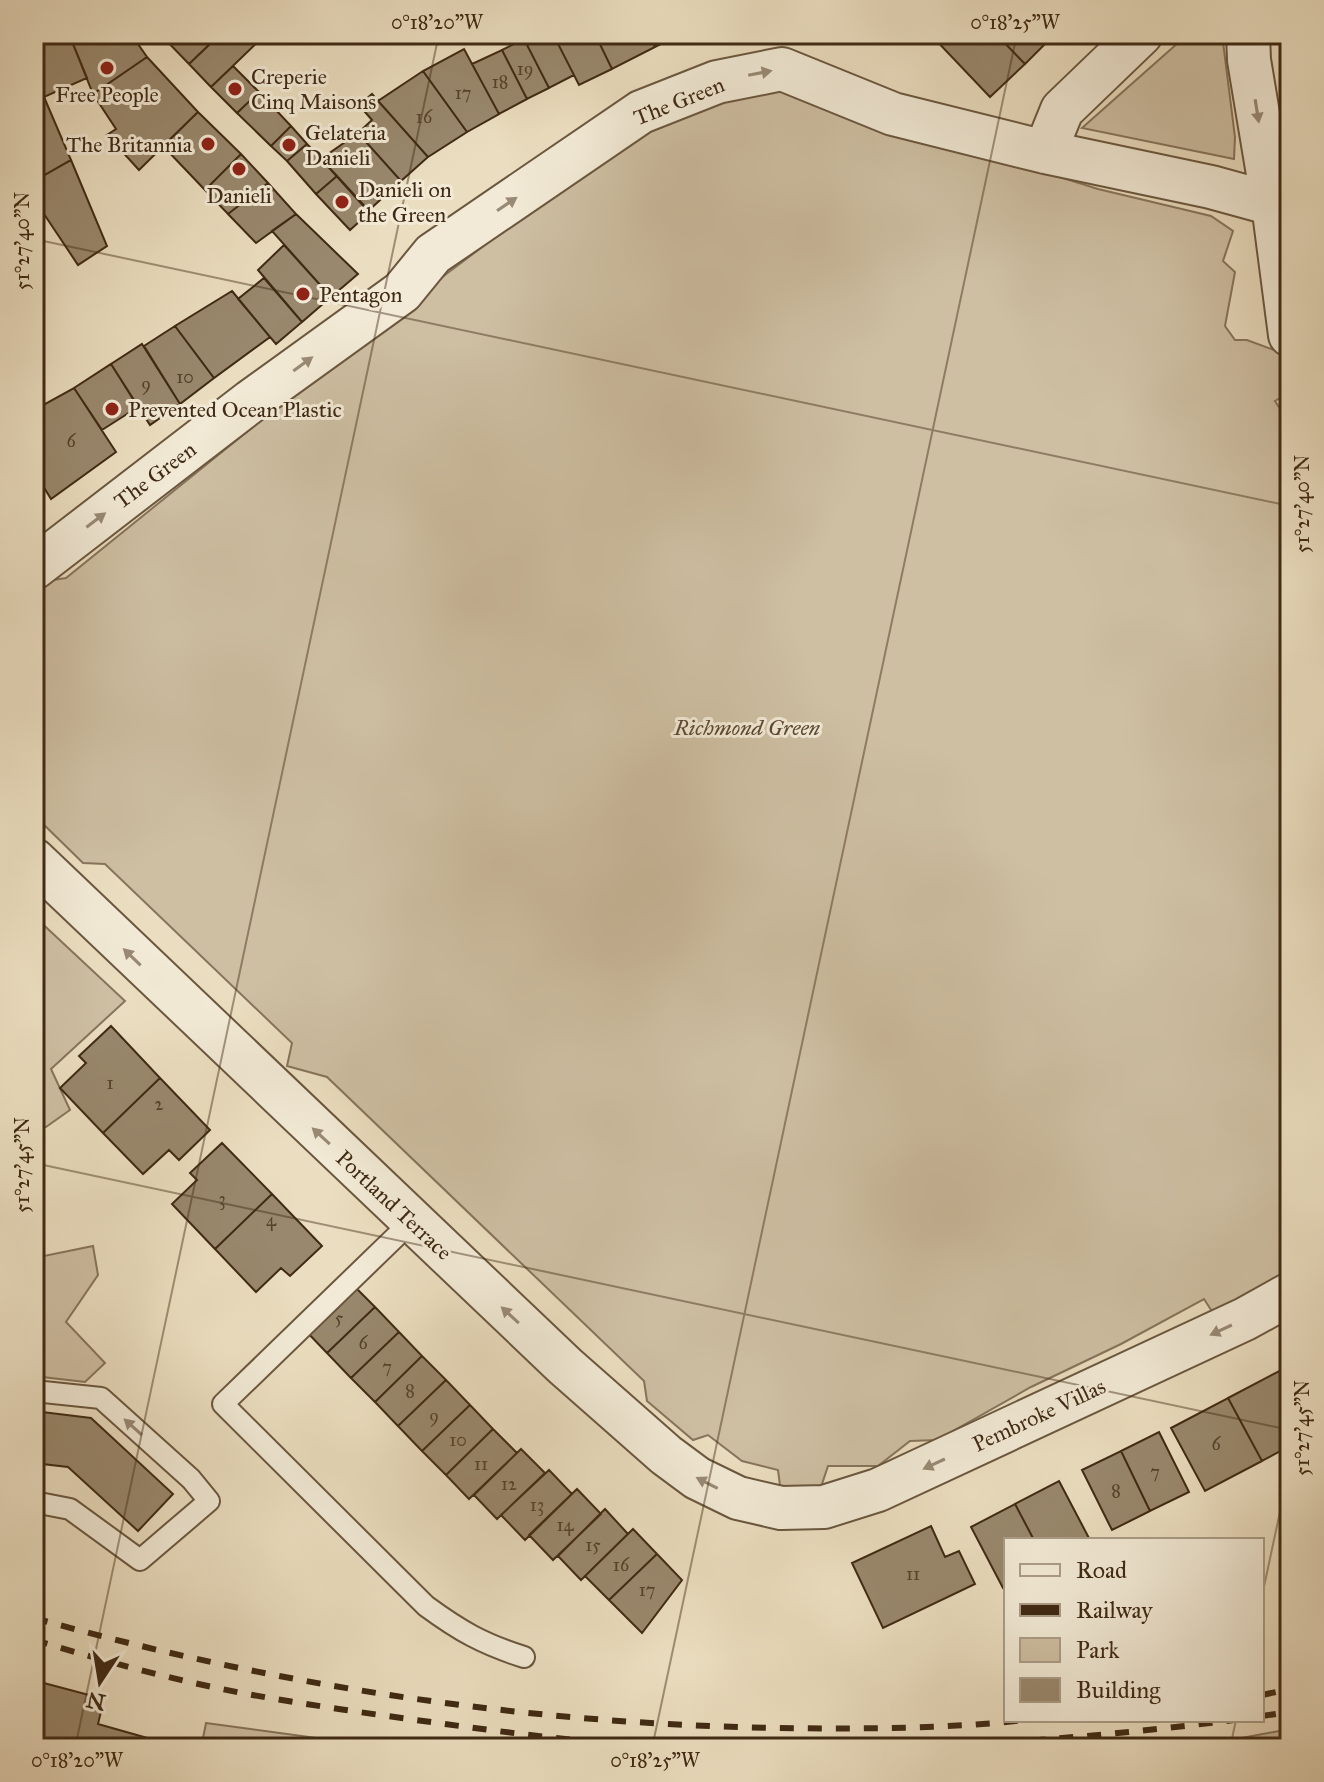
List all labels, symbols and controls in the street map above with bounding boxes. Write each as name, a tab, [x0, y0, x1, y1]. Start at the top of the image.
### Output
text: 0°18'20"W	[391, 10, 484, 34]
text: 0°18'25"W	[970, 10, 1061, 34]
house number: 19	[517, 58, 533, 80]
marker: Free People	[98, 59, 116, 77]
place label: Creperie Cinq Maisons	[251, 63, 376, 115]
one-way arrow	[747, 67, 772, 79]
house number: 18	[492, 71, 508, 93]
street label: The Green	[630, 71, 728, 131]
marker: Creperie Cinq Maisons	[226, 80, 244, 98]
place label: Free People	[55, 81, 159, 108]
house number: 17	[455, 82, 471, 104]
one-way arrow	[1252, 99, 1264, 124]
house number: 16	[416, 106, 433, 128]
place label: Gelateria Danieli	[305, 119, 387, 171]
place label: The Britannia	[66, 131, 193, 158]
marker: The Britannia	[199, 135, 217, 153]
marker: Gelateria Danieli	[280, 136, 298, 154]
marker: Danieli	[230, 160, 248, 178]
place label: Danieli on the Green	[358, 176, 452, 228]
place label: Danieli	[206, 182, 272, 209]
text: 51°27'40"N	[10, 192, 34, 290]
marker: Danieli on the Green	[333, 193, 351, 211]
one-way arrow	[496, 197, 517, 212]
place label: Pentagon	[319, 281, 403, 308]
marker: Pentagon	[294, 285, 312, 303]
one-way arrow	[293, 356, 314, 372]
house number: 10	[176, 366, 194, 388]
house number: 9	[141, 373, 151, 395]
place label: Prevented Ocean Plastic	[128, 396, 342, 423]
marker: Prevented Ocean Plastic	[103, 400, 121, 418]
house number: 6	[66, 430, 76, 452]
street label: The Green	[109, 435, 201, 515]
text: 51°27'40"N	[1290, 455, 1314, 553]
one-way arrow	[86, 513, 106, 529]
park label: Richmond Green	[673, 714, 821, 741]
one-way arrow	[123, 948, 142, 966]
house number: 1	[106, 1072, 114, 1094]
house number: 2	[155, 1093, 164, 1115]
text: 51°27'45"N	[10, 1117, 34, 1213]
one-way arrow	[311, 1128, 330, 1146]
street label: Portland Terrace	[330, 1144, 458, 1266]
house number: 3	[218, 1188, 226, 1210]
house number: 4	[266, 1209, 277, 1231]
one-way arrow	[501, 1306, 520, 1324]
house number: 5	[335, 1307, 344, 1329]
one-way arrow	[1209, 1323, 1233, 1337]
house number: 6	[358, 1332, 368, 1354]
house number: 7	[382, 1356, 392, 1378]
street label: Pembroke Villas	[968, 1372, 1110, 1458]
house number: 8	[405, 1380, 415, 1402]
text: 51°27'45"N	[1290, 1380, 1314, 1476]
house number: 9	[429, 1405, 439, 1427]
one-way arrow	[124, 1419, 143, 1437]
house number: 10	[449, 1429, 467, 1451]
house number: 6	[1211, 1433, 1221, 1455]
house number: 11	[474, 1453, 488, 1475]
one-way arrow	[923, 1457, 946, 1470]
house number: 7	[1150, 1461, 1160, 1483]
house number: 12	[501, 1473, 517, 1495]
one-way arrow	[696, 1476, 719, 1489]
house number: 8	[1111, 1480, 1121, 1502]
house number: 13	[530, 1494, 544, 1516]
house number: 14	[556, 1514, 575, 1536]
house number: 15	[585, 1534, 601, 1556]
legend	[1004, 1538, 1264, 1722]
house number: 16	[613, 1554, 630, 1576]
text: Road	[1076, 1555, 1127, 1585]
house number: 11	[906, 1563, 920, 1585]
house number: 17	[639, 1579, 655, 1601]
text: Railway	[1076, 1595, 1153, 1625]
text: Park	[1076, 1635, 1120, 1665]
north arrow	[60, 1642, 140, 1722]
text: Building	[1076, 1675, 1161, 1705]
text: N	[84, 1686, 108, 1716]
text: 0°18'20"W	[31, 1748, 124, 1772]
text: 0°18'25"W	[610, 1748, 701, 1772]

